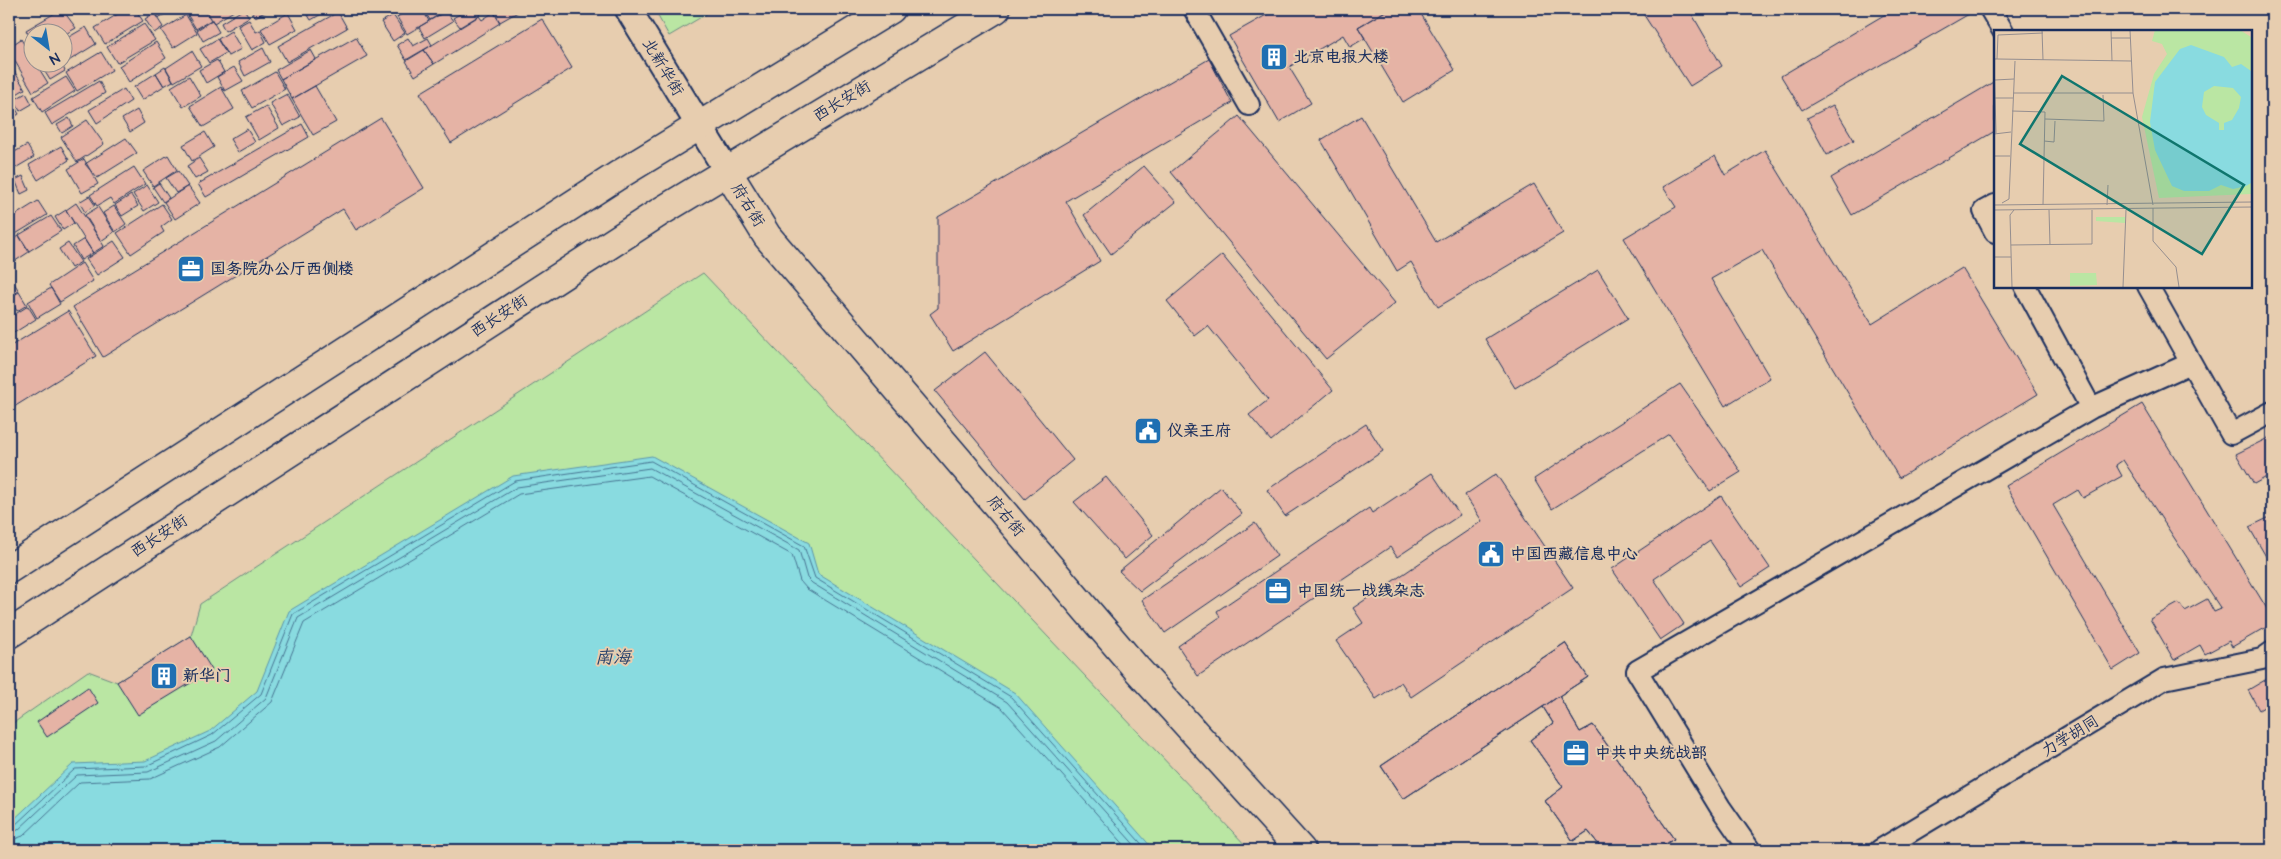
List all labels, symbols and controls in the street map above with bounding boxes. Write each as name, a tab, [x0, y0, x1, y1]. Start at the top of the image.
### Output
north arrow	[22, 22, 72, 72]
inset map	[1994, 30, 2251, 288]
street label: 北新华街	[637, 34, 689, 100]
building icon: 北京电报大楼	[1259, 42, 1289, 72]
place label: 北京电报大楼	[1293, 46, 1389, 68]
text: N	[45, 47, 63, 69]
street label: 西长安街	[809, 75, 875, 127]
street label: 府右街	[726, 179, 770, 231]
office icon: 国务院办公厅西侧楼	[176, 254, 206, 284]
place label: 国务院办公厅西侧楼	[210, 258, 354, 280]
street label: 西长安街	[466, 289, 532, 343]
public building icon: 仪亲王府	[1133, 416, 1163, 446]
place label: 仪亲王府	[1167, 420, 1231, 442]
street label: 府右街	[982, 491, 1030, 541]
street label: 西长安街	[126, 509, 192, 563]
public building icon: 中国西藏信息中心	[1476, 539, 1506, 569]
place label: 中国西藏信息中心	[1510, 543, 1638, 565]
office icon: 中国统一战线杂志	[1263, 576, 1293, 606]
place label: 中国统一战线杂志	[1297, 580, 1425, 602]
water label: 南海	[595, 645, 633, 670]
building icon: 新华门	[149, 661, 179, 691]
place label: 新华门	[183, 665, 231, 687]
street label: 力学胡同	[2037, 710, 2103, 762]
office icon: 中共中央统战部	[1561, 738, 1591, 768]
place label: 中共中央统战部	[1595, 742, 1707, 764]

